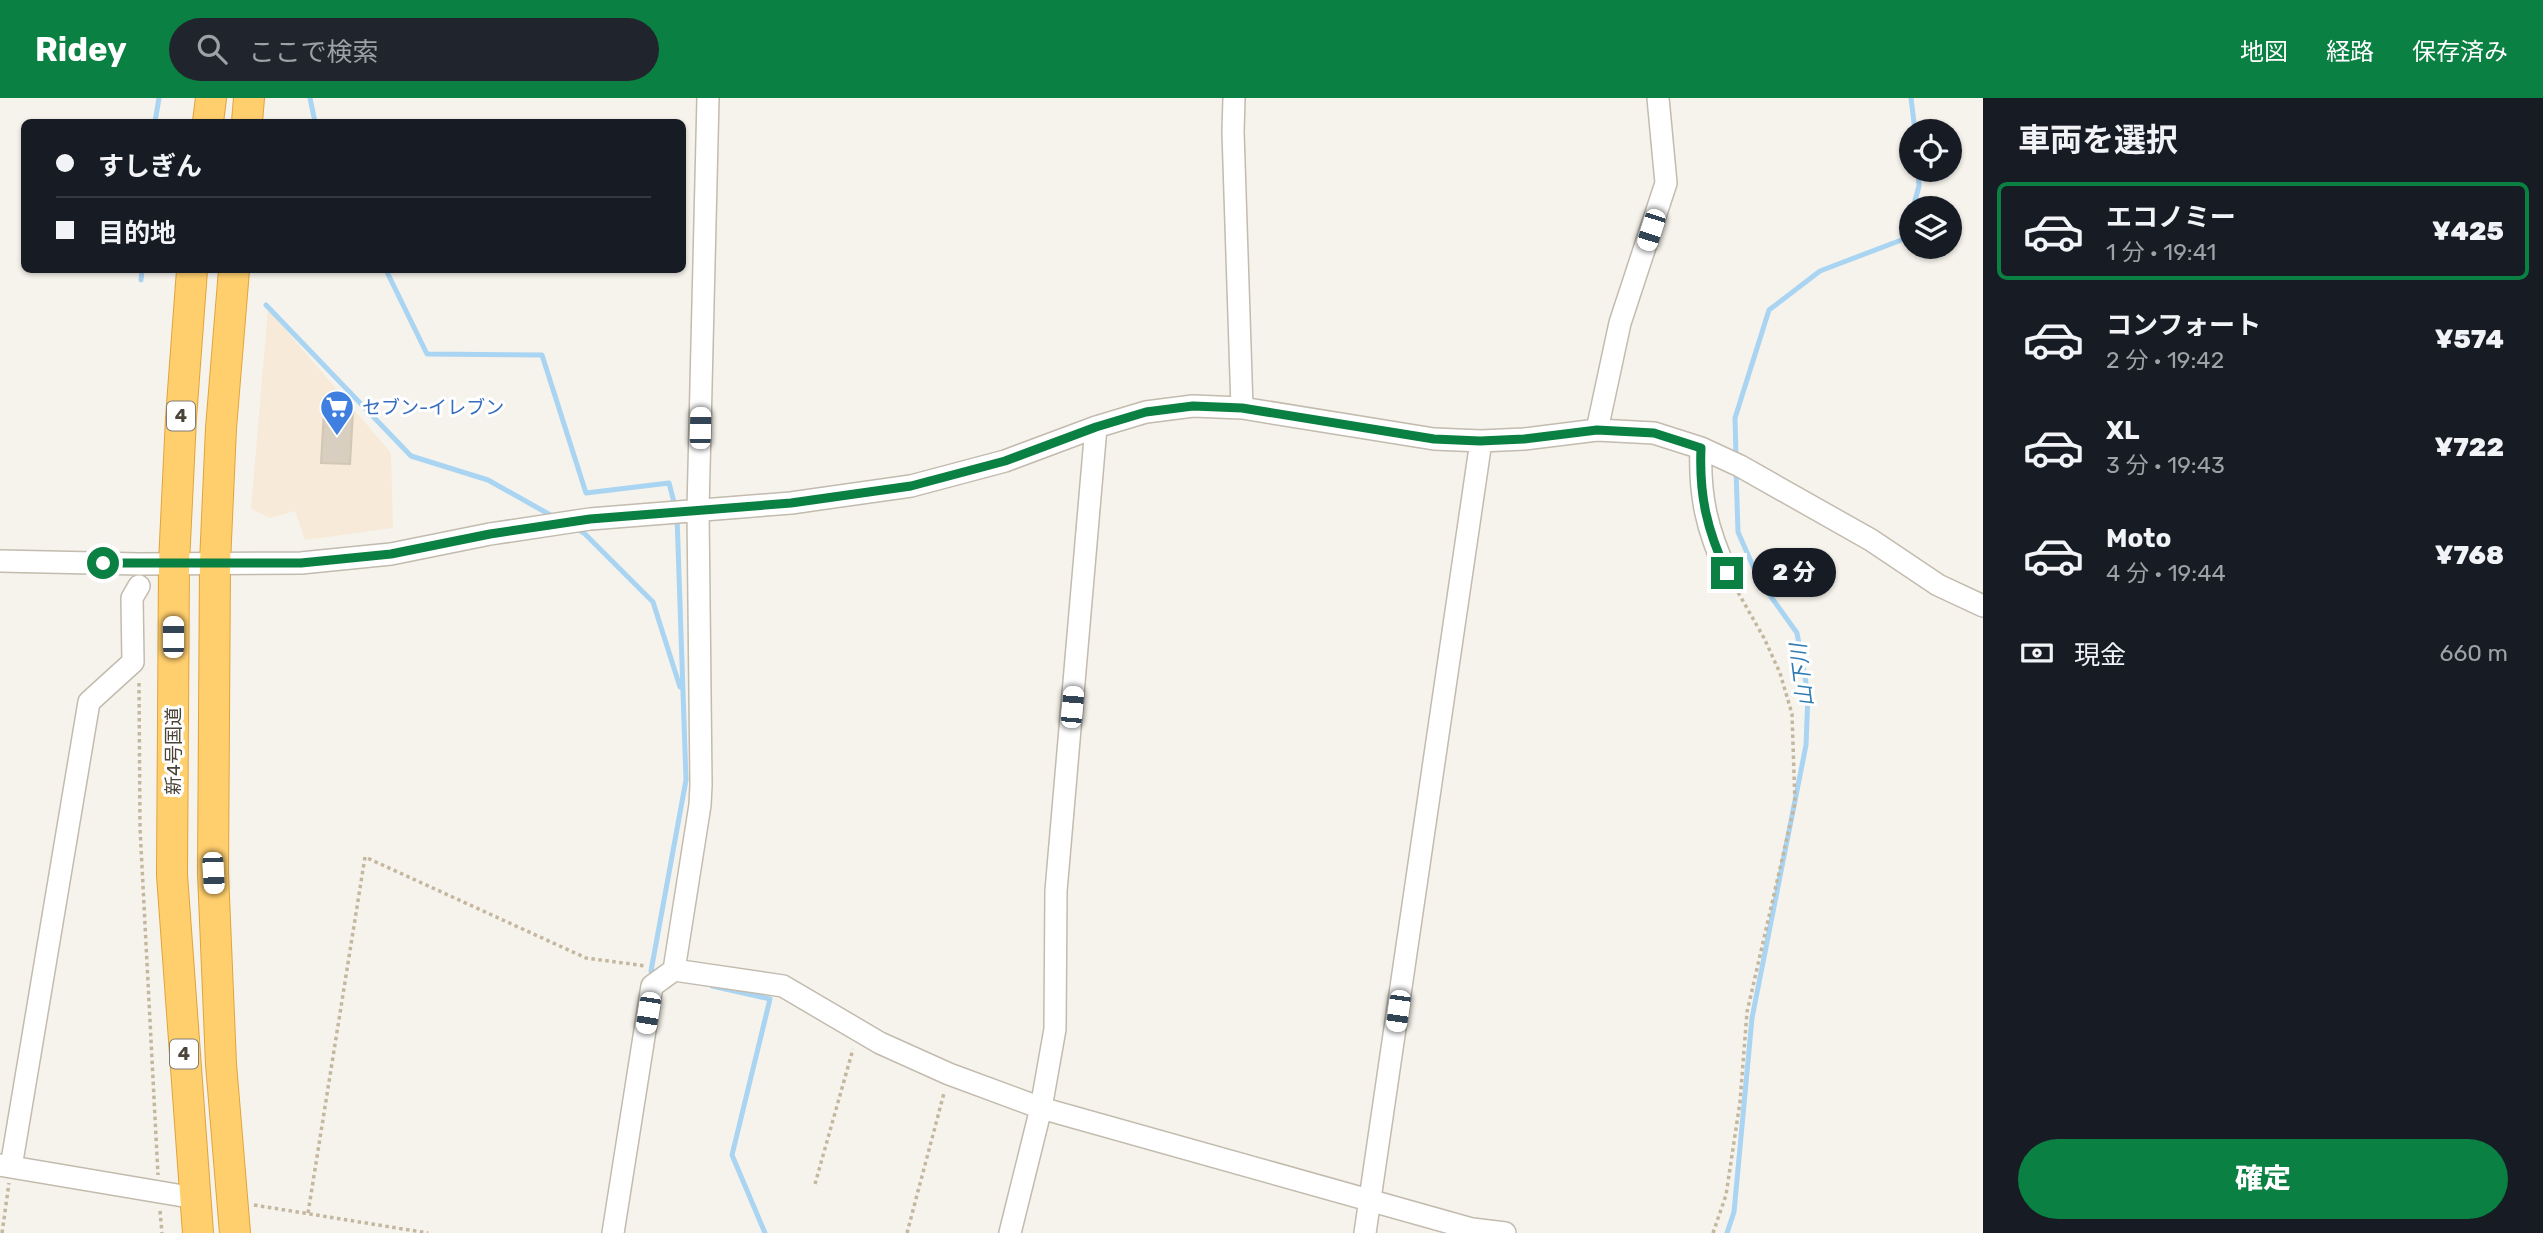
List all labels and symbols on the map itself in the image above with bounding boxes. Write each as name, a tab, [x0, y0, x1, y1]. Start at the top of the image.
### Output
car	[1635, 207, 1668, 253]
supermarket icon: セブン-イレブン	[318, 388, 356, 437]
place label: セブン-イレブン	[362, 396, 504, 419]
road number: 4	[167, 402, 195, 430]
car	[690, 407, 711, 449]
route start	[87, 547, 119, 579]
callout: 2 分	[1752, 548, 1836, 598]
route end	[1711, 557, 1743, 589]
car	[163, 616, 184, 658]
water label: 山下川	[1785, 640, 1818, 708]
car	[1060, 685, 1085, 729]
street label: 新4号国道	[162, 707, 185, 795]
car	[202, 851, 225, 895]
car	[1385, 989, 1412, 1033]
car	[635, 991, 662, 1035]
road number: 4	[170, 1040, 198, 1069]

